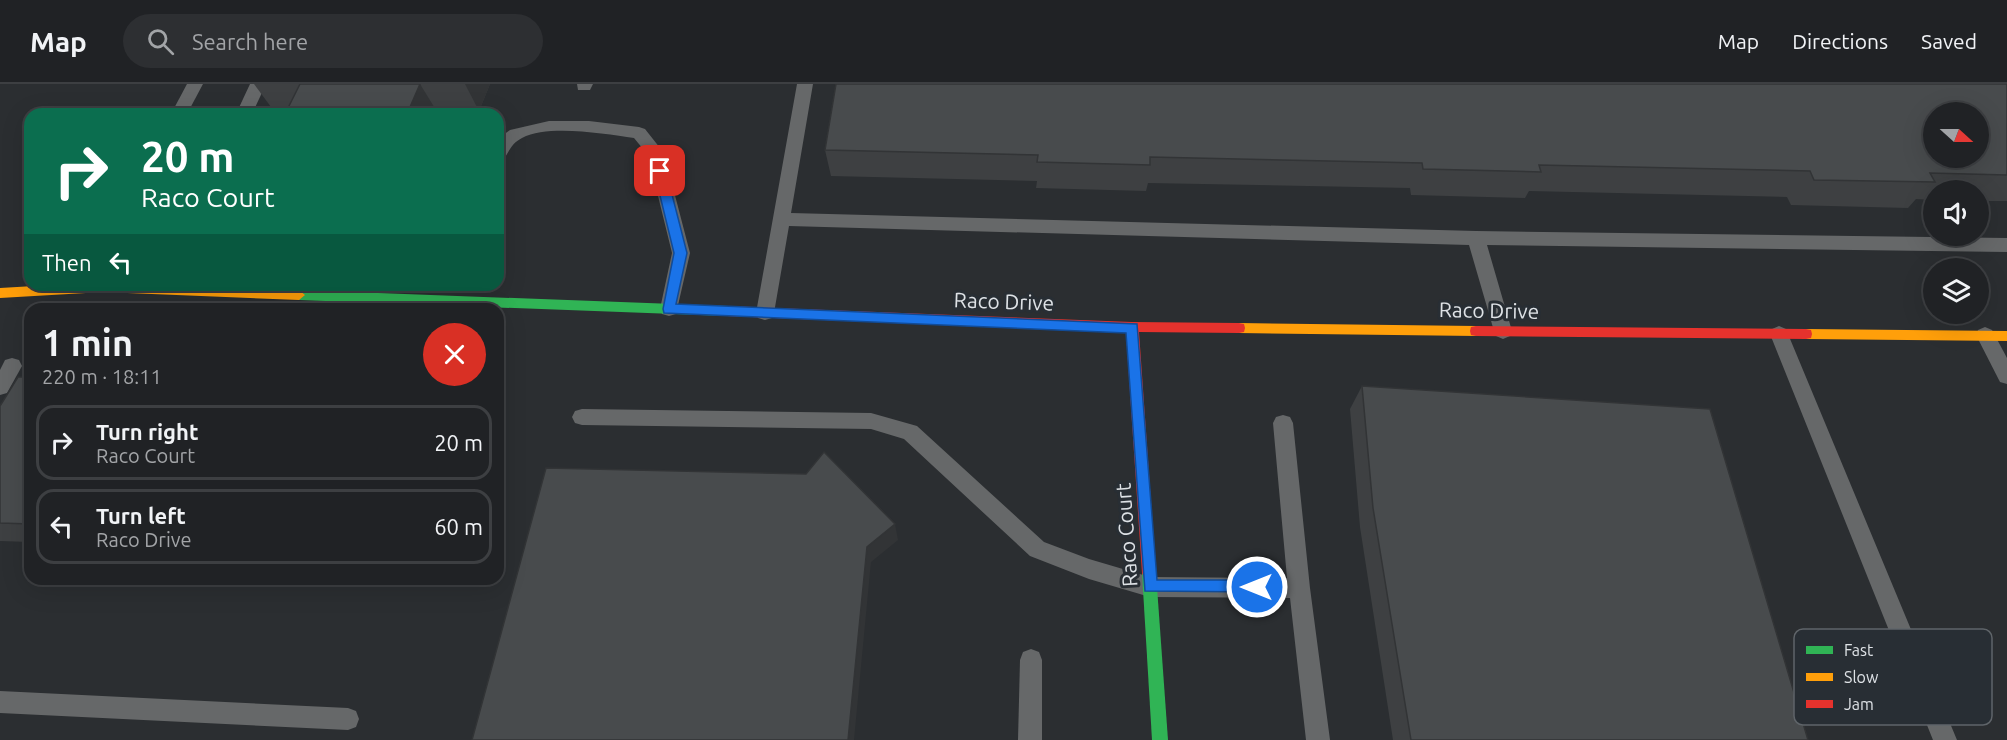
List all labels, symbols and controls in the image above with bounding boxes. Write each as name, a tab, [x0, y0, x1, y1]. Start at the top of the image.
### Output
search box	[123, 14, 543, 68]
icon: search	[144, 25, 177, 58]
text: Map	[30, 26, 87, 57]
text: Search here	[192, 29, 308, 54]
text: Map	[1718, 29, 1759, 53]
text: Directions	[1792, 29, 1888, 53]
text: Saved	[1921, 29, 1977, 53]
north arrow	[1923, 102, 1989, 168]
map controls	[1923, 102, 1989, 324]
icon: right	[42, 132, 120, 210]
text: 20 m	[141, 133, 235, 180]
pin	[634, 145, 685, 196]
icon: arrive	[643, 154, 676, 187]
button: sound	[1923, 180, 1989, 246]
text: Raco Court	[141, 182, 275, 212]
icon: left	[104, 246, 137, 279]
text: Then	[42, 250, 92, 275]
button: layers	[1923, 258, 1989, 324]
street label: Raco Drive	[953, 287, 1055, 315]
street label: Raco Drive	[1439, 297, 1539, 323]
text: 1 min	[42, 322, 133, 363]
button: close	[423, 323, 486, 386]
text: 220 m · 18:11	[42, 365, 162, 388]
text: Turn right	[96, 419, 198, 444]
icon: right	[45, 426, 78, 459]
text: 20 m	[434, 430, 483, 455]
text: Raco Court	[96, 444, 195, 467]
street label: Raco Court	[1110, 482, 1142, 588]
text: Turn left	[96, 503, 186, 528]
icon: left	[45, 510, 78, 543]
text: 60 m	[434, 514, 483, 539]
text: Raco Drive	[96, 528, 192, 551]
position arrow	[1225, 555, 1289, 619]
legend	[1794, 629, 1992, 725]
text: Fast	[1844, 641, 1874, 659]
text: Slow	[1844, 668, 1879, 686]
text: Jam	[1844, 695, 1874, 713]

